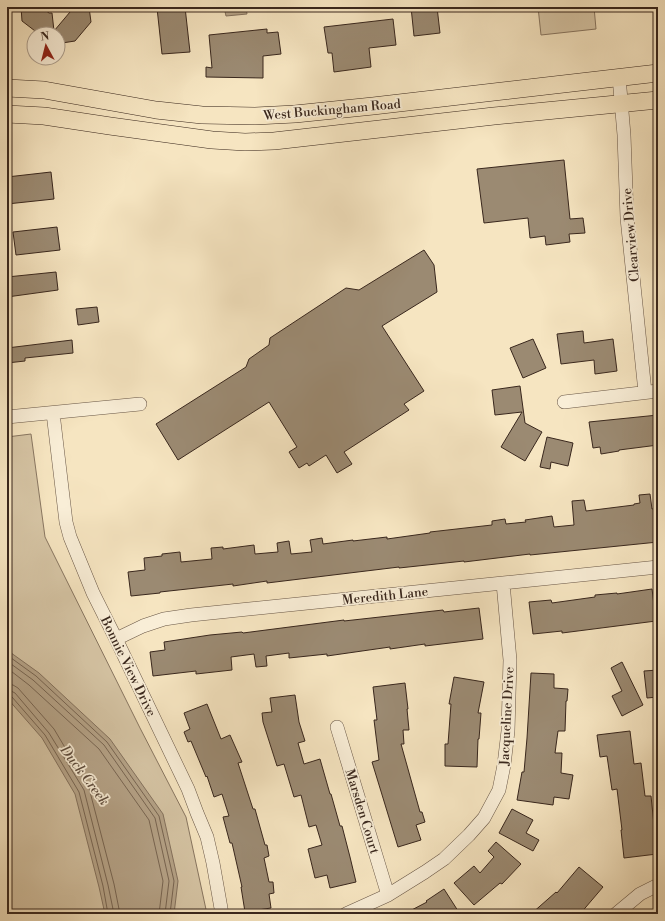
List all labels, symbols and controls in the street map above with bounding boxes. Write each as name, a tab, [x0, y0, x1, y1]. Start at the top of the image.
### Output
north arrow	[26, 26, 66, 66]
text: N	[40, 30, 50, 45]
street label: West Buckingham Road	[262, 96, 402, 124]
street label: Clearview Drive	[619, 187, 643, 282]
street label: Meredith Lane	[341, 583, 429, 608]
street label: Bonnie View Drive	[96, 613, 159, 720]
street label: Jacqueline Drive	[496, 666, 518, 767]
water label: Duck Creek	[55, 741, 113, 809]
street label: Marsden Court	[342, 767, 383, 856]

